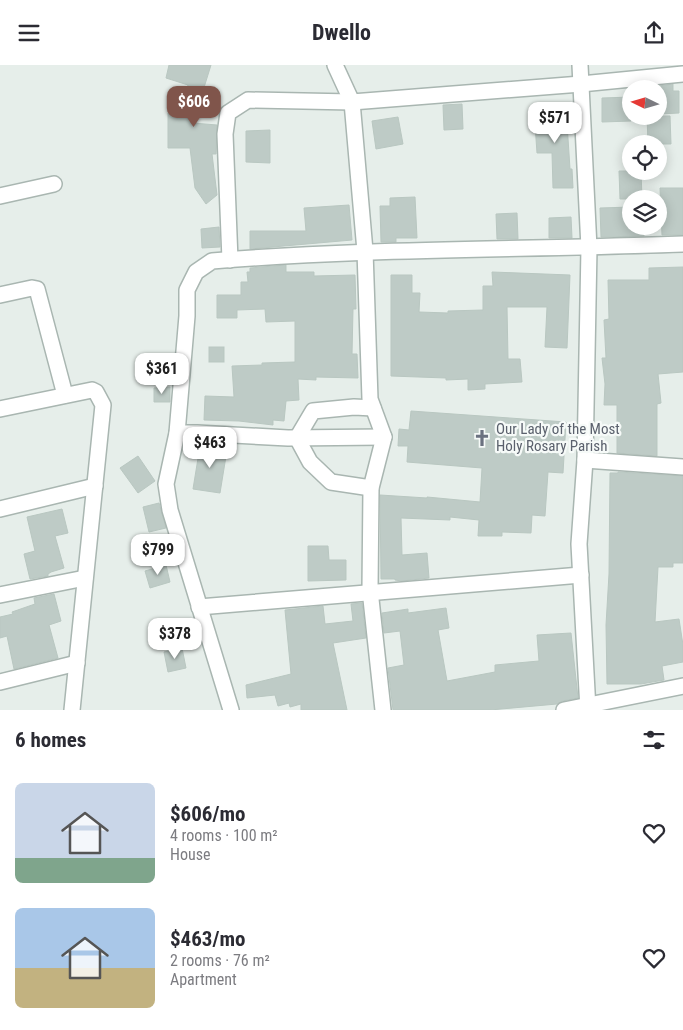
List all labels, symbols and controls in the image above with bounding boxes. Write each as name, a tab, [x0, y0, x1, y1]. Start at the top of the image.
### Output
icon: menu	[15, 19, 43, 47]
icon: share	[640, 19, 668, 47]
text: Dwello	[312, 20, 371, 45]
north arrow	[622, 80, 668, 125]
map controls	[622, 80, 667, 235]
pin: $606	[164, 85, 224, 128]
text: $606	[178, 92, 210, 111]
pin: $571	[525, 101, 585, 144]
text: $571	[539, 108, 571, 127]
button: locate	[622, 135, 667, 180]
button: layers	[622, 190, 667, 235]
pin: $361	[132, 353, 192, 395]
text: $361	[146, 359, 178, 378]
place label: Our Lady of the Most Holy Rosary Parish	[496, 420, 620, 455]
pin: $463	[180, 427, 240, 469]
church icon: Our Lady of the Most Holy Rosary Parish	[472, 428, 492, 448]
text: $463	[194, 433, 226, 452]
pin: $799	[128, 533, 188, 576]
text: $799	[142, 540, 174, 559]
pin: $378	[145, 617, 205, 660]
text: $378	[159, 624, 191, 643]
icon: filters	[640, 726, 668, 754]
text: 6 homes	[15, 728, 86, 752]
text: $606/mo	[170, 802, 245, 826]
icon: home	[55, 803, 115, 863]
icon: heart	[640, 819, 668, 847]
text: 4 rooms · 100 m²	[170, 826, 278, 845]
text: House	[170, 845, 210, 864]
text: $463/mo	[170, 927, 245, 951]
icon: home	[55, 928, 115, 988]
icon: heart	[640, 944, 668, 972]
text: 2 rooms · 76 m²	[170, 951, 270, 970]
text: Apartment	[170, 970, 237, 989]

